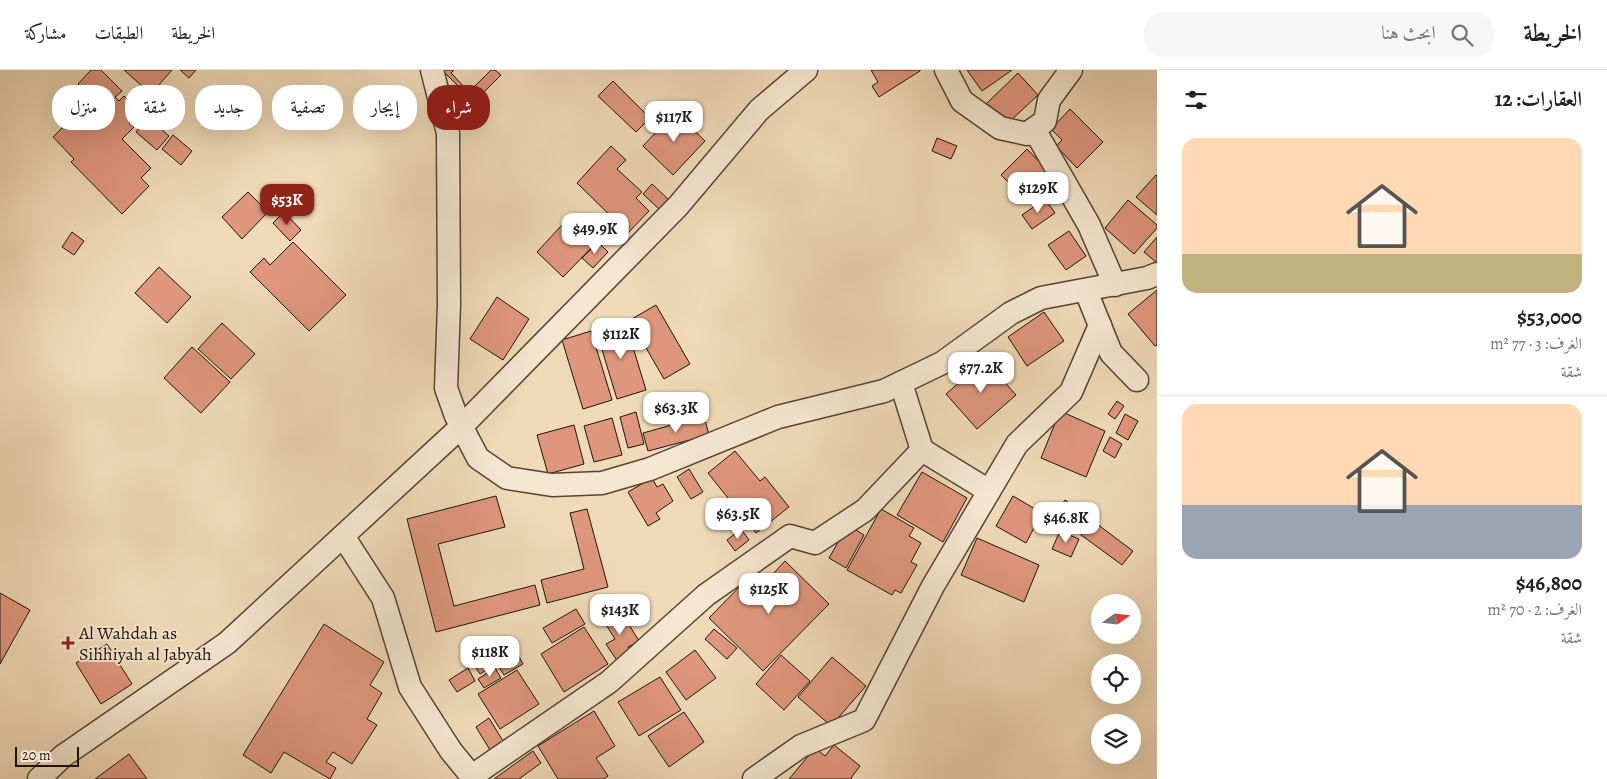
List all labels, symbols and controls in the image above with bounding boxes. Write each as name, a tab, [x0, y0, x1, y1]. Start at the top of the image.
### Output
search box	[1144, 12, 1494, 57]
text: الخريطة	[1524, 17, 1582, 49]
text: ابحث هنا	[1381, 20, 1436, 46]
text: مشاركة	[25, 21, 66, 45]
text: الطبقات	[94, 21, 143, 45]
text: الخريطة	[171, 21, 215, 45]
icon: search	[1448, 21, 1476, 49]
chip: منزل	[52, 85, 115, 130]
chip: شقة	[125, 85, 185, 130]
chip: جديد	[195, 85, 262, 130]
chip: تصفية	[272, 85, 343, 130]
chip: إيجار	[353, 85, 417, 130]
chip: شراء	[427, 85, 490, 130]
text: العقارات: 12	[1495, 85, 1582, 113]
icon: filters	[1182, 86, 1210, 114]
pin: $117K	[639, 100, 709, 143]
text: $117K	[656, 106, 692, 128]
icon: home	[1337, 171, 1427, 261]
pin: $129K	[1003, 172, 1073, 214]
text: $129K	[1019, 177, 1057, 199]
pin: $53K	[257, 184, 317, 226]
text: $53K	[271, 189, 303, 211]
pin: $49.9K	[554, 212, 636, 255]
text: $49.9K	[573, 218, 617, 240]
text: $53,000	[1517, 303, 1582, 331]
pin: $112K	[586, 318, 656, 360]
text: $112K	[602, 323, 640, 345]
text: الغرف: 3 · 77 m²	[1490, 333, 1582, 355]
pin: $77.2K	[940, 352, 1022, 394]
text: $77.2K	[959, 357, 1003, 379]
text: شقة	[1561, 361, 1582, 383]
pin: $63.3K	[635, 392, 717, 434]
text: $63.3K	[654, 397, 698, 419]
icon: home	[1337, 436, 1427, 526]
pin: $63.5K	[697, 498, 779, 540]
pin: $46.8K	[1025, 502, 1107, 544]
text: $63.5K	[716, 503, 760, 525]
text: $46.8K	[1043, 507, 1089, 529]
text: $46,800	[1516, 569, 1582, 597]
pin: $125K	[734, 572, 804, 615]
text: $125K	[750, 578, 788, 600]
pin: $143K	[585, 594, 655, 636]
north arrow	[1091, 594, 1141, 644]
map controls	[1091, 594, 1141, 764]
text: $143K	[601, 599, 639, 621]
text: الغرف: 2 · 70 m²	[1488, 599, 1582, 621]
place label: Al Wahdah as Sihhiyah al Jabyah	[78, 621, 212, 666]
text: شقة	[1561, 627, 1582, 649]
marker: Al Wahdah as Sihhiyah al Jabyah	[61, 636, 75, 650]
pin: $118K	[455, 636, 525, 678]
text: $118K	[471, 641, 509, 663]
button: locate	[1091, 654, 1141, 704]
button: layers	[1091, 714, 1141, 764]
scale bar	[15, 744, 79, 767]
text: 20 m	[22, 746, 51, 765]

